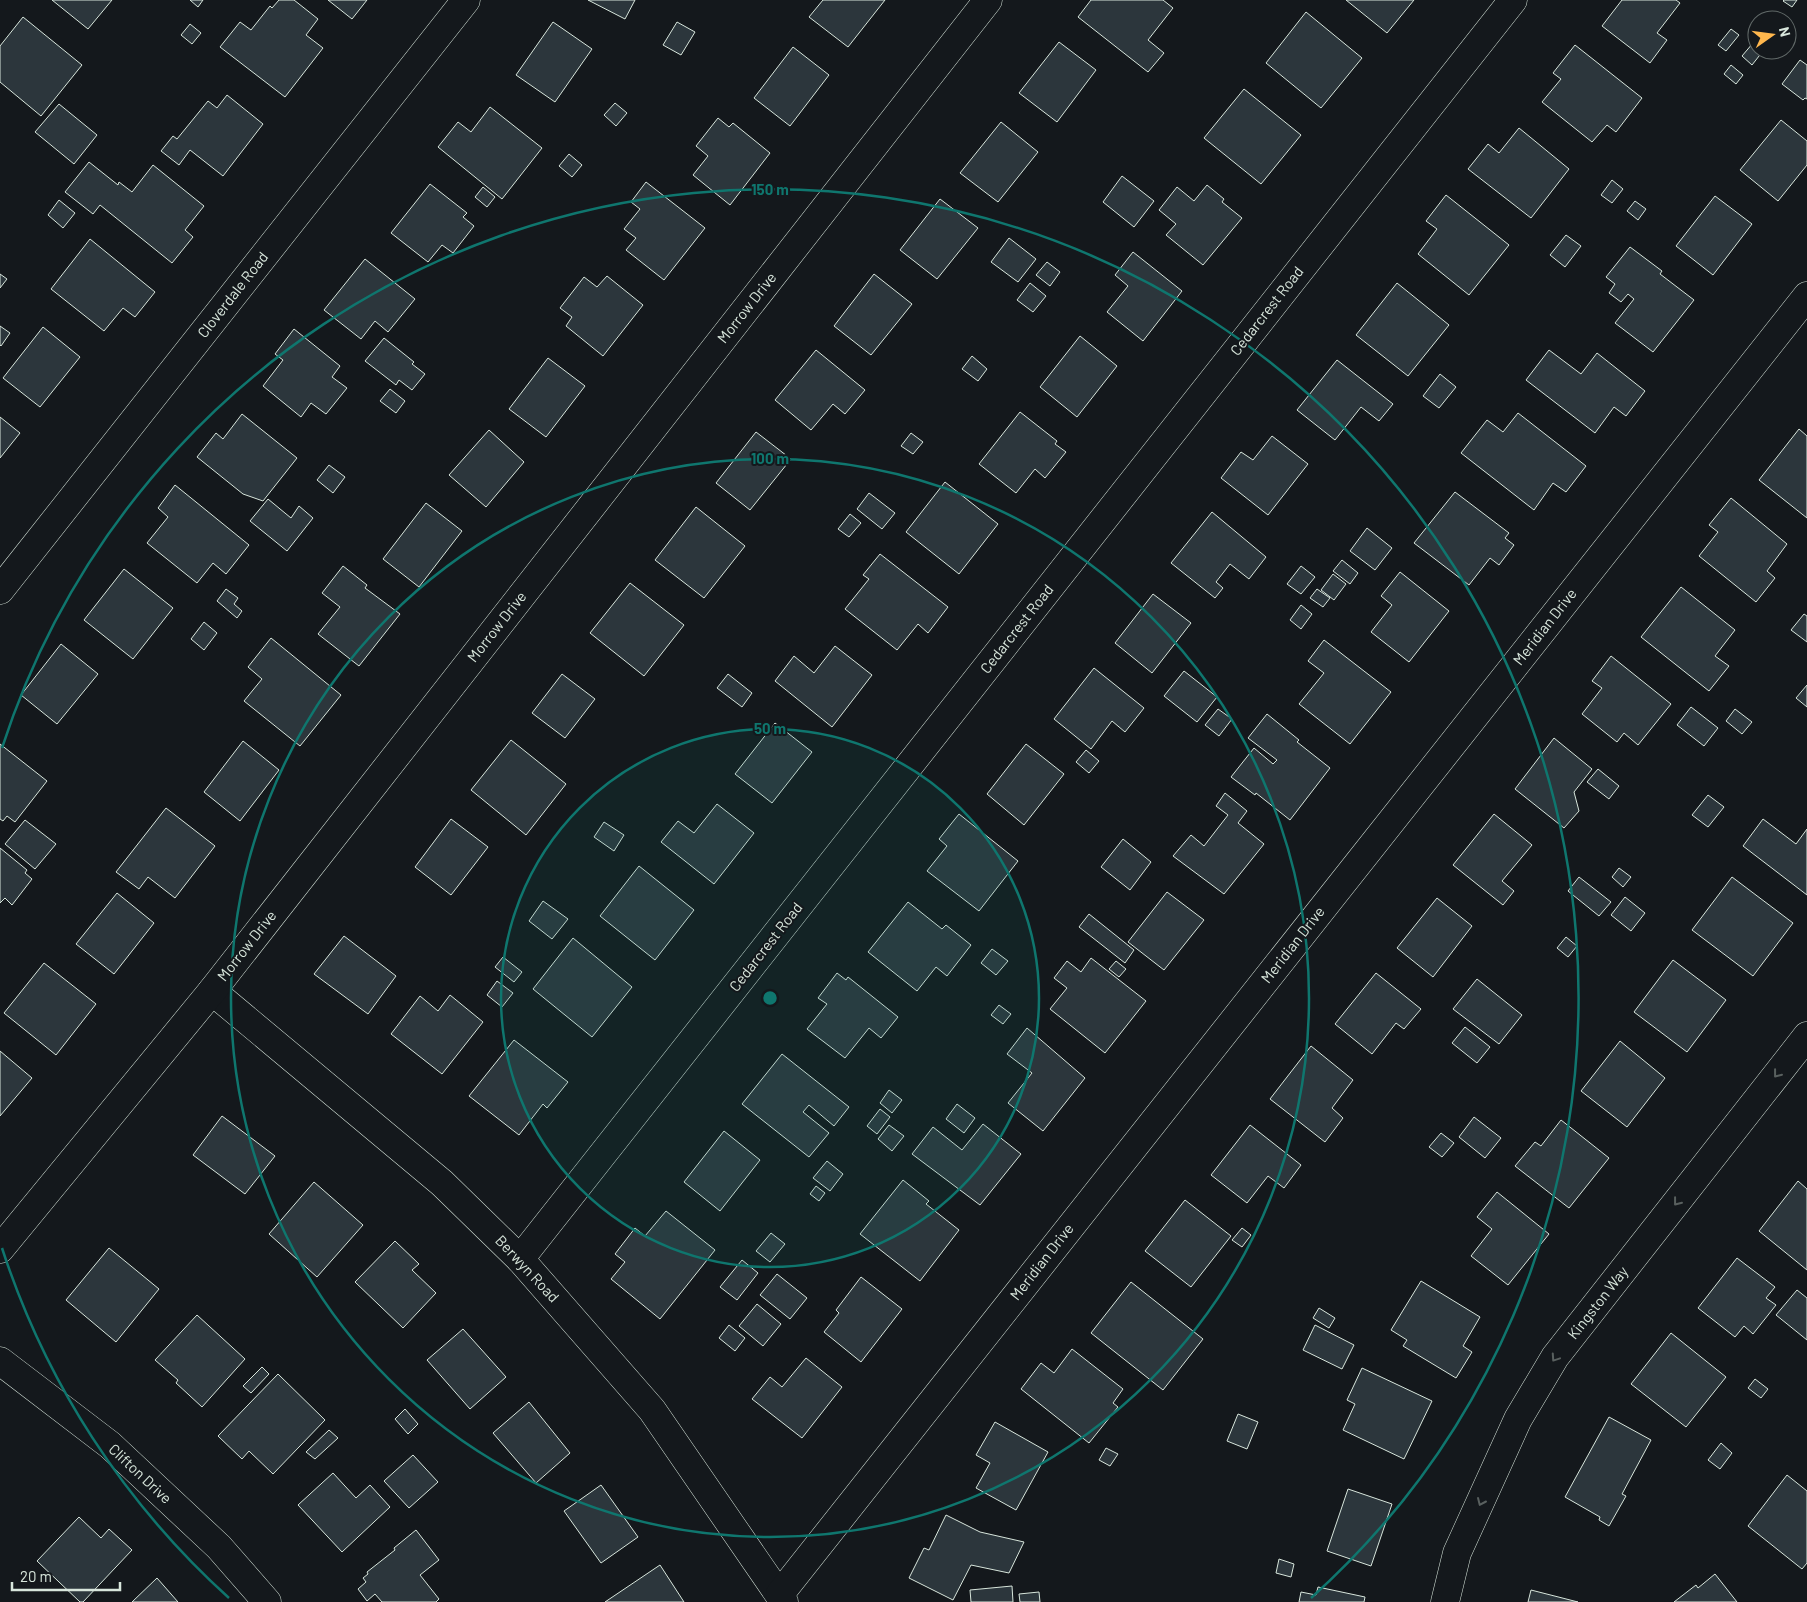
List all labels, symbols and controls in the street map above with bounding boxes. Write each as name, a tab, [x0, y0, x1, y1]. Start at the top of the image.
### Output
north arrow	[1747, 10, 1797, 60]
text: N	[1776, 25, 1794, 38]
text: 150 m	[751, 180, 789, 198]
street label: Cloverdale Road	[193, 248, 271, 341]
street label: Cedarcrest Road	[1226, 262, 1307, 359]
street label: Morrow Drive	[713, 268, 779, 346]
text: 100 m	[751, 449, 789, 467]
street label: Cedarcrest Road	[976, 580, 1057, 677]
street label: Meridian Drive	[1509, 585, 1580, 668]
street label: Morrow Drive	[463, 587, 529, 665]
text: 50 m	[754, 719, 786, 737]
street label: Cedarcrest Road	[725, 898, 806, 995]
street label: Meridian Drive	[1257, 903, 1328, 986]
street label: Morrow Drive	[213, 906, 279, 984]
centre of rings	[761, 989, 779, 1007]
one-way arrow	[1774, 1068, 1783, 1078]
one-way arrow	[1674, 1196, 1682, 1205]
street label: Meridian Drive	[1006, 1220, 1077, 1303]
street label: Berwyn Road	[492, 1231, 563, 1306]
street label: Kingston Way	[1563, 1262, 1631, 1342]
one-way arrow	[1552, 1352, 1561, 1362]
street label: Clifton Drive	[105, 1440, 176, 1507]
one-way arrow	[1476, 1497, 1487, 1506]
scale bar	[12, 1560, 120, 1592]
text: 20 m	[20, 1567, 52, 1585]

